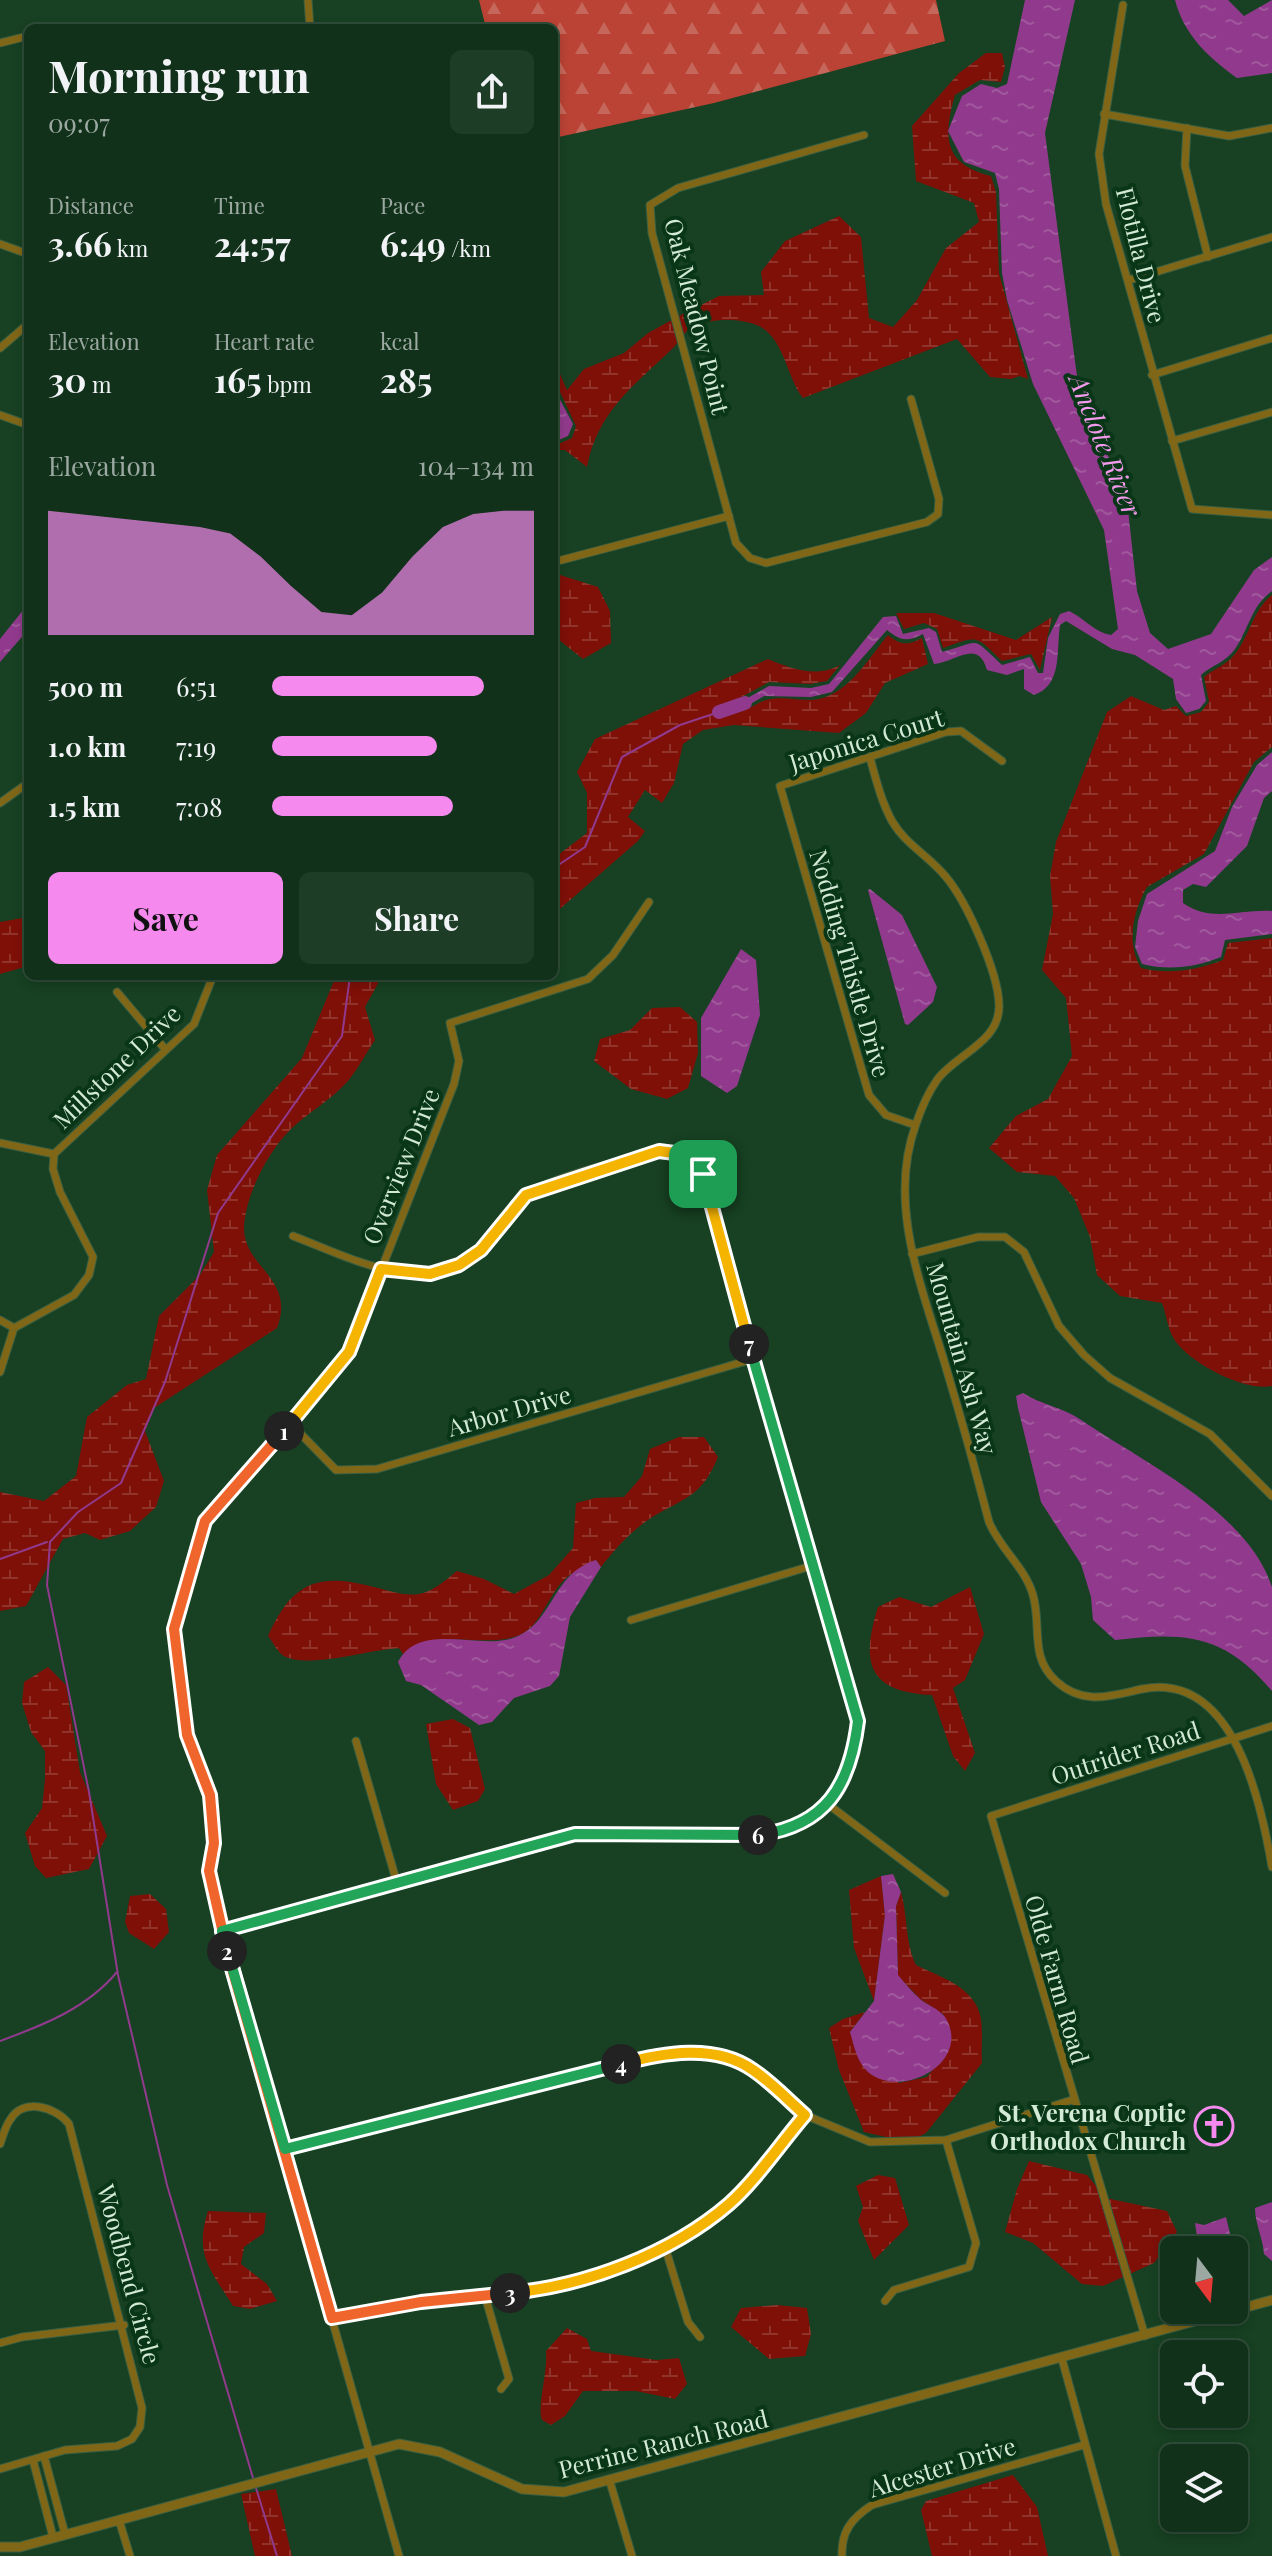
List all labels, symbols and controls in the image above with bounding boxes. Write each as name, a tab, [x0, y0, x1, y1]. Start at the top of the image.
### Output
text: Morning run	[48, 45, 310, 104]
button: share	[450, 50, 534, 134]
text: 09:07	[48, 105, 110, 140]
street label: Flotilla Drive	[1110, 184, 1174, 326]
text: Distance	[48, 190, 134, 220]
text: Time	[214, 190, 265, 220]
text: Pace	[380, 190, 426, 220]
street label: Oak Meadow Point	[658, 215, 738, 418]
text: 3.66	[48, 220, 112, 266]
text: 24:57	[214, 220, 291, 266]
text: 6:49	[380, 220, 446, 266]
text: km	[112, 233, 148, 263]
text: /km	[446, 233, 491, 263]
text: Elevation	[48, 326, 140, 356]
text: Heart rate	[214, 326, 315, 356]
text: kcal	[380, 326, 419, 356]
text: 30	[48, 356, 87, 402]
text: 165	[214, 356, 262, 402]
text: 285	[380, 356, 432, 402]
water label: Anclote River	[1061, 366, 1151, 522]
text: m	[87, 369, 112, 399]
text: bpm	[262, 369, 312, 399]
text: Elevation	[48, 448, 156, 483]
text: 104–134 m	[418, 448, 534, 483]
text: 500 m	[48, 669, 123, 704]
text: 6:51	[176, 669, 217, 704]
street label: Japonica Court	[784, 700, 948, 778]
text: 1.0 km	[48, 729, 126, 764]
text: 7:19	[176, 729, 216, 764]
text: 1.5 km	[48, 789, 121, 824]
text: 7:08	[176, 789, 223, 824]
street label: Nodding Thistle Drive	[803, 845, 899, 1081]
button: Save	[48, 872, 283, 964]
button: Share	[299, 872, 534, 964]
street label: Millstone Drive	[45, 997, 187, 1135]
street label: Overview Drive	[354, 1083, 446, 1249]
pin	[669, 1140, 737, 1208]
icon: arrive	[681, 1152, 725, 1196]
street label: Mountain Ash Way	[920, 1258, 1006, 1458]
pin: 7	[729, 1324, 769, 1364]
text: 7	[744, 1329, 754, 1359]
street label: Arbor Drive	[443, 1377, 574, 1443]
pin: 1	[264, 1411, 304, 1451]
text: 1	[280, 1416, 288, 1446]
street label: Outrider Road	[1046, 1713, 1204, 1791]
pin: 6	[738, 1815, 778, 1855]
text: 6	[752, 1820, 764, 1850]
street label: Olde Farm Road	[1019, 1891, 1097, 2067]
pin: 2	[207, 1931, 247, 1971]
text: 2	[221, 1936, 233, 1966]
pin: 4	[601, 2044, 641, 2084]
text: 4	[615, 2049, 627, 2079]
place label: St. Verena Coptic Orthodox Church	[990, 2096, 1186, 2156]
church icon: St. Verena Coptic Orthodox Church	[1193, 2105, 1235, 2147]
street label: Woodbend Circle	[90, 2180, 169, 2367]
north arrow	[1160, 2236, 1248, 2324]
map controls	[1160, 2236, 1248, 2532]
pin: 3	[490, 2273, 530, 2313]
text: 3	[505, 2278, 515, 2308]
button: locate	[1160, 2340, 1248, 2428]
street label: Perrine Ranch Road	[555, 2401, 771, 2485]
street label: Alcester Drive	[864, 2429, 1019, 2504]
button: layers	[1160, 2444, 1248, 2532]

